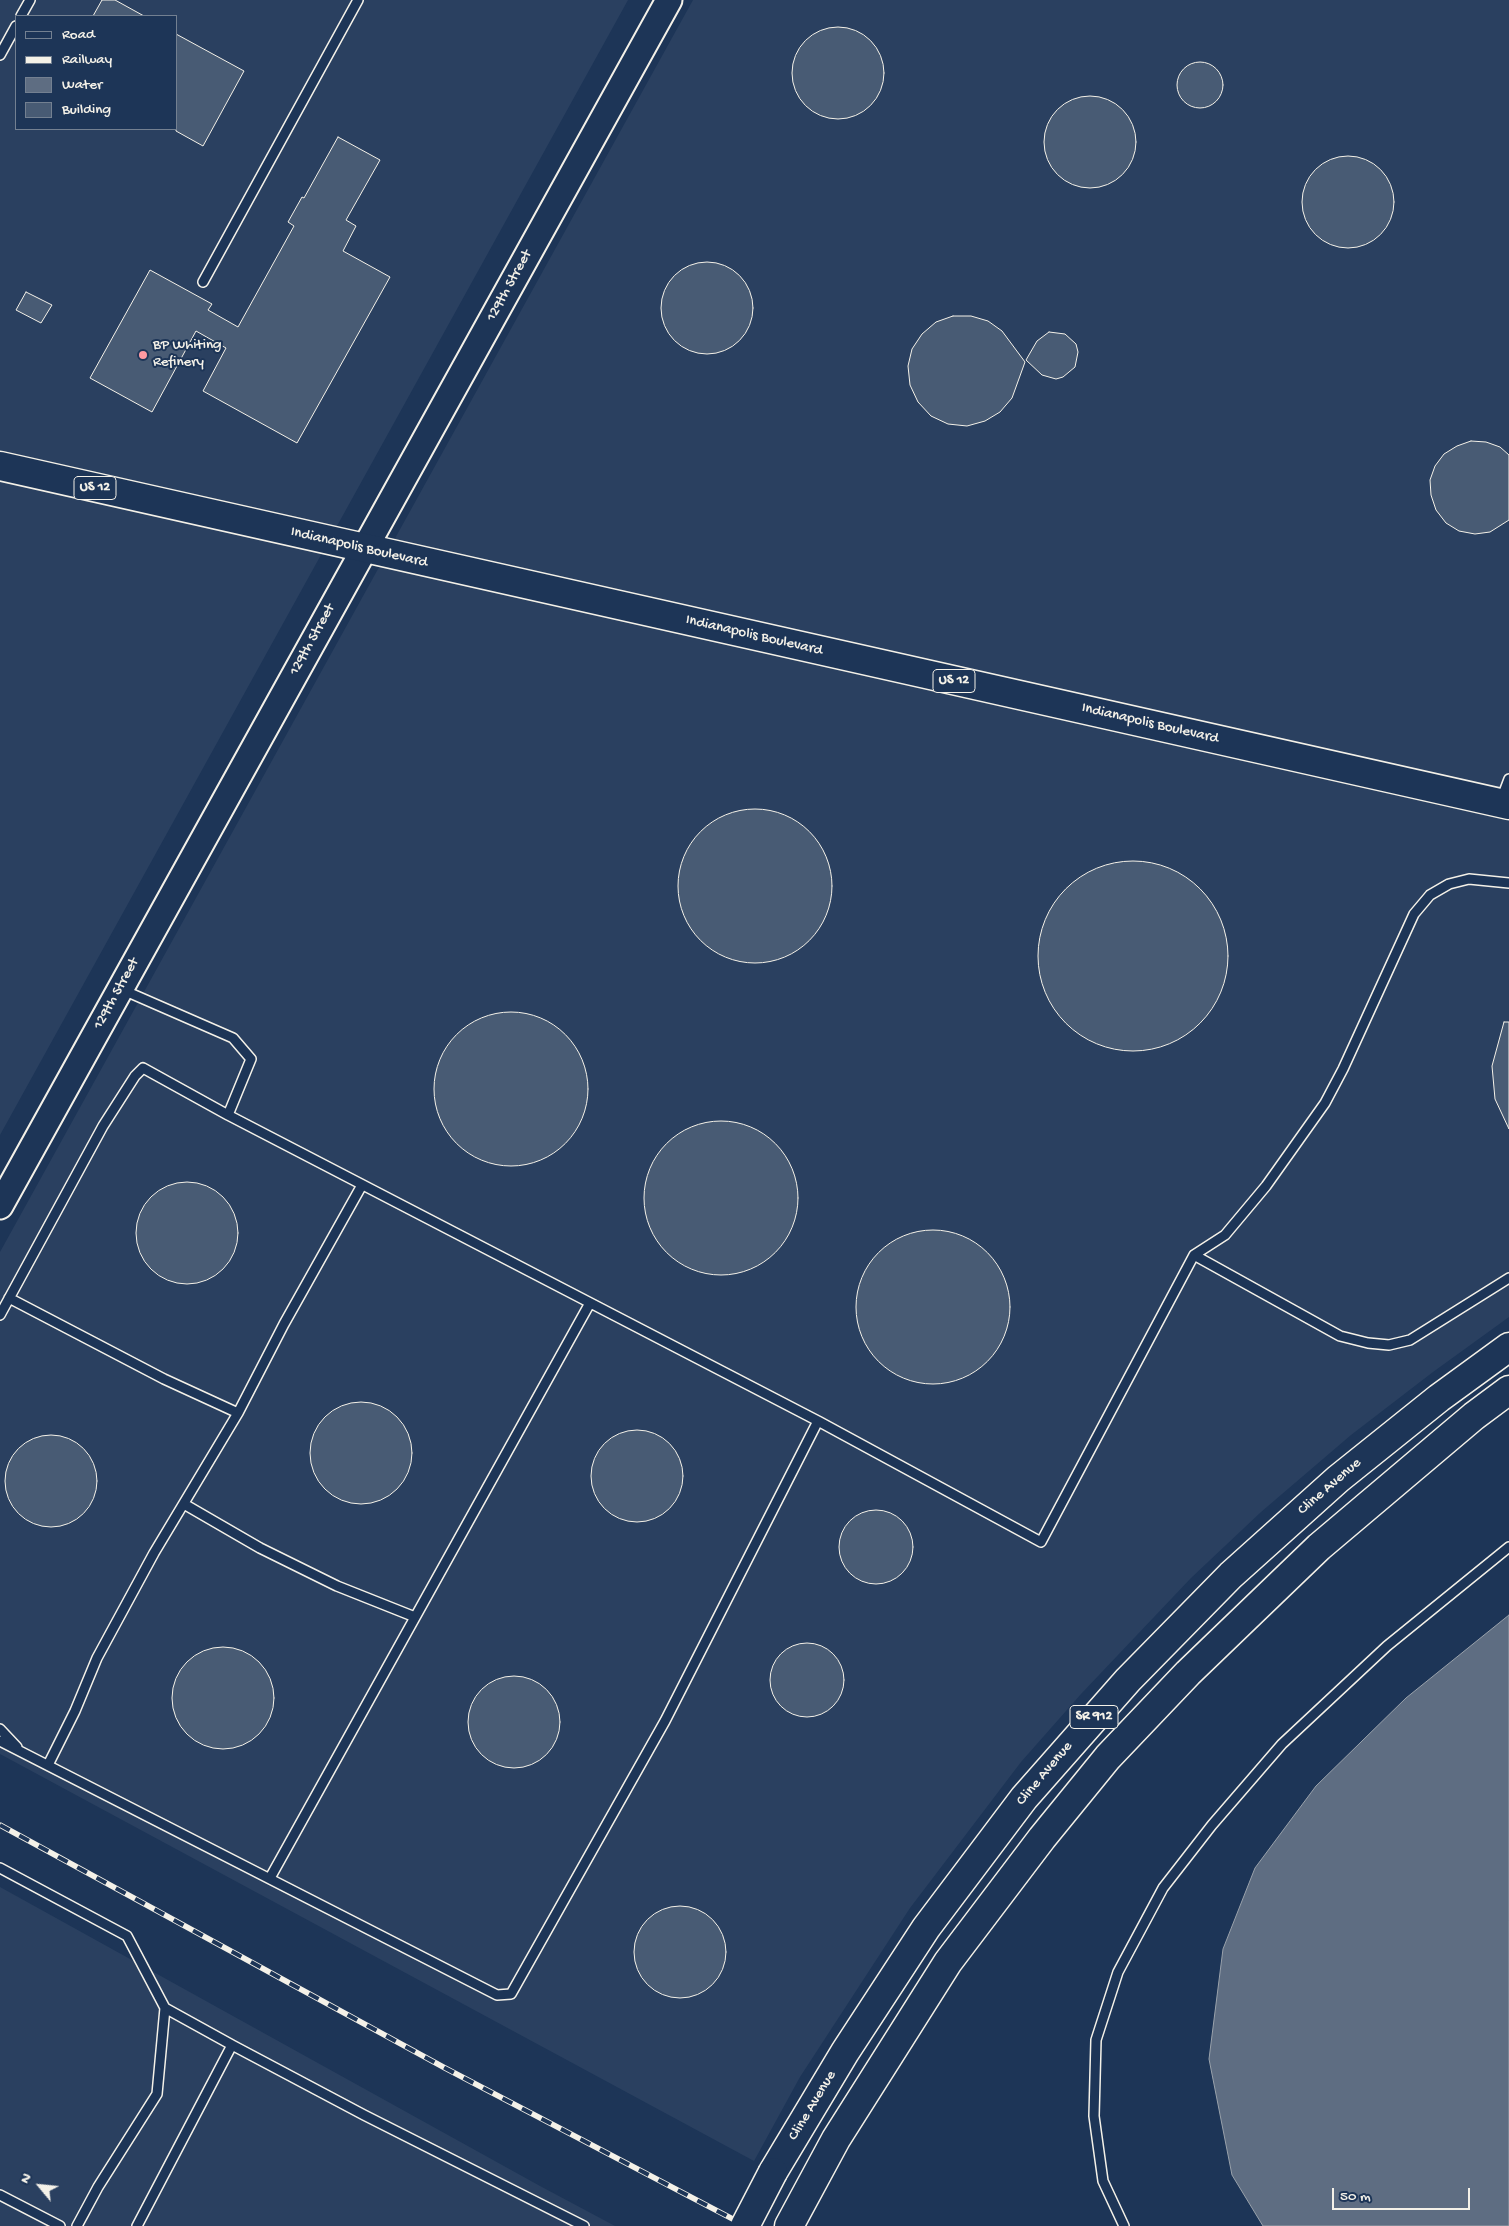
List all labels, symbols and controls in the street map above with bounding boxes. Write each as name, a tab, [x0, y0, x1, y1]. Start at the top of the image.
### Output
legend	[15, 15, 178, 130]
text: Road	[62, 26, 95, 44]
text: Railway	[62, 51, 112, 69]
text: Water	[62, 76, 102, 94]
text: Building	[62, 101, 111, 119]
street label: 129th Street	[483, 247, 537, 325]
place label: BP Whiting Refinery	[153, 337, 222, 372]
marker: BP Whiting Refinery	[137, 349, 149, 361]
road number: US 12	[74, 476, 116, 499]
street label: Indianapolis Boulevard	[289, 523, 429, 573]
street label: 129th Street	[286, 601, 340, 679]
street label: Indianapolis Boulevard	[684, 611, 824, 661]
road number: US 12	[933, 669, 975, 692]
street label: Indianapolis Boulevard	[1080, 699, 1220, 749]
street label: 129th Street	[90, 955, 144, 1033]
street label: Cline Avenue	[1295, 1455, 1365, 1519]
road number: SR 912	[1070, 1705, 1118, 1728]
street label: Cline Avenue	[1013, 1738, 1077, 1810]
street label: Cline Avenue	[785, 2068, 841, 2144]
north arrow	[15, 2161, 65, 2211]
text: N	[17, 2171, 36, 2187]
scale bar	[1334, 2178, 1472, 2210]
text: 50 m	[1340, 2188, 1371, 2206]

